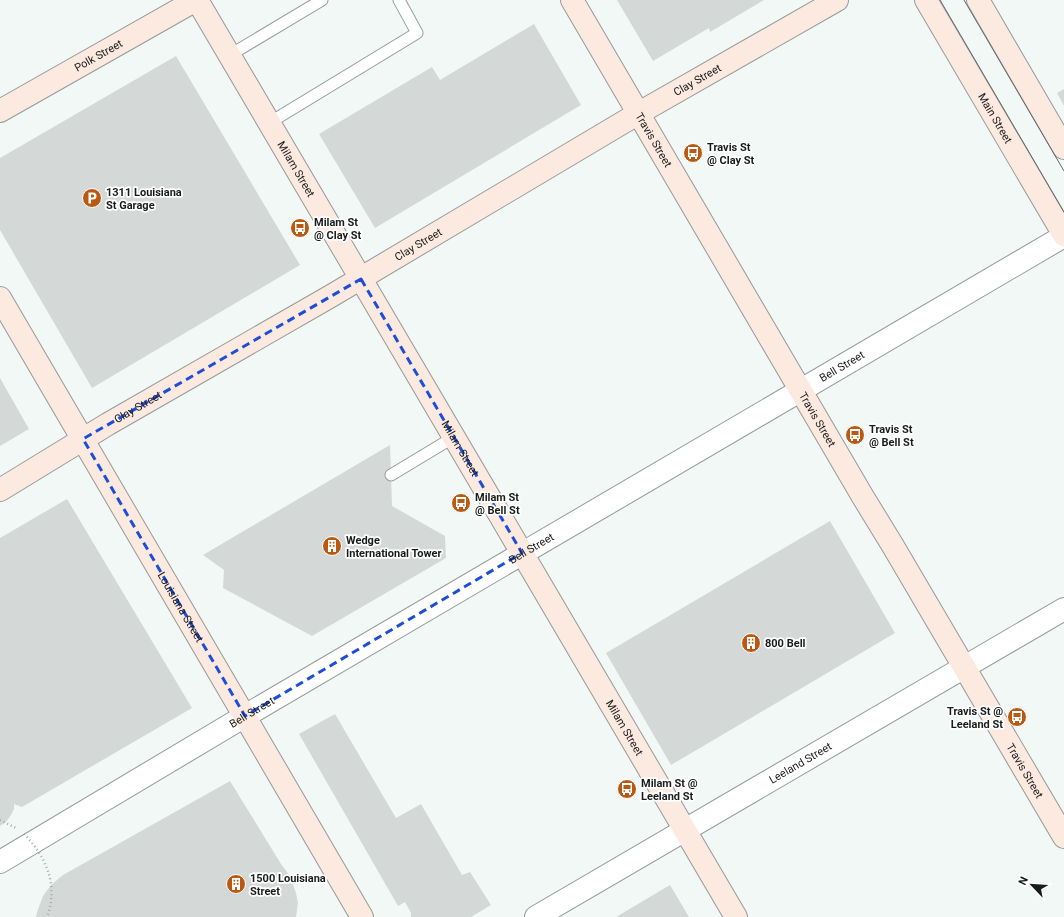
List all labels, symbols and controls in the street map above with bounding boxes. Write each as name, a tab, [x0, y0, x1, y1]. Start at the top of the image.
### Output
street label: Polk Street	[72, 37, 125, 75]
street label: Clay Street	[671, 61, 724, 99]
street label: Main Street	[975, 91, 1015, 146]
street label: Travis Street	[632, 110, 675, 170]
street label: Milam Street	[274, 139, 318, 200]
place label: Travis St @ Clay St	[707, 141, 755, 167]
bus stop icon: Travis St @ Clay St	[682, 142, 704, 164]
place label: 1311 Louisiana St Garage	[106, 186, 182, 212]
parking icon: 1311 Louisiana St Garage	[81, 187, 103, 209]
place label: Milam St @ Clay St	[314, 216, 362, 242]
bus stop icon: Milam St @ Clay St	[289, 217, 311, 239]
street label: Clay Street	[392, 225, 445, 264]
street label: Bell Street	[817, 348, 867, 385]
street label: Clay Street	[112, 388, 165, 426]
street label: Travis Street	[796, 390, 838, 450]
street label: Milam Street	[439, 418, 482, 479]
place label: Travis St @ Bell St	[869, 423, 914, 449]
bus stop icon: Travis St @ Bell St	[844, 424, 866, 446]
place label: Milam St @ Bell St	[475, 491, 520, 517]
bus stop icon: Milam St @ Bell St	[450, 492, 472, 514]
street label: Bell Street	[507, 530, 557, 567]
place label: Wedge International Tower	[346, 534, 442, 560]
building icon: Wedge International Tower	[321, 535, 343, 557]
street label: Louisiana Street	[155, 570, 206, 645]
building icon: 800 Bell	[740, 632, 762, 654]
place label: 800 Bell	[765, 637, 806, 650]
street label: Bell Street	[227, 694, 277, 731]
street label: Milam Street	[603, 698, 646, 758]
place label: Travis St @ Leeland St	[947, 705, 1003, 731]
bus stop icon: Travis St @ Leeland St	[1006, 706, 1028, 728]
street label: Leeland Street	[767, 740, 835, 787]
street label: Travis Street	[1004, 741, 1046, 801]
place label: Milam St @ Leeland St	[641, 777, 698, 803]
bus stop icon: Milam St @ Leeland St	[616, 778, 638, 800]
north arrow	[1012, 865, 1052, 905]
place label: 1500 Louisiana Street	[250, 872, 326, 898]
building icon: 1500 Louisiana Street	[225, 873, 247, 895]
text: N	[1016, 875, 1031, 887]

